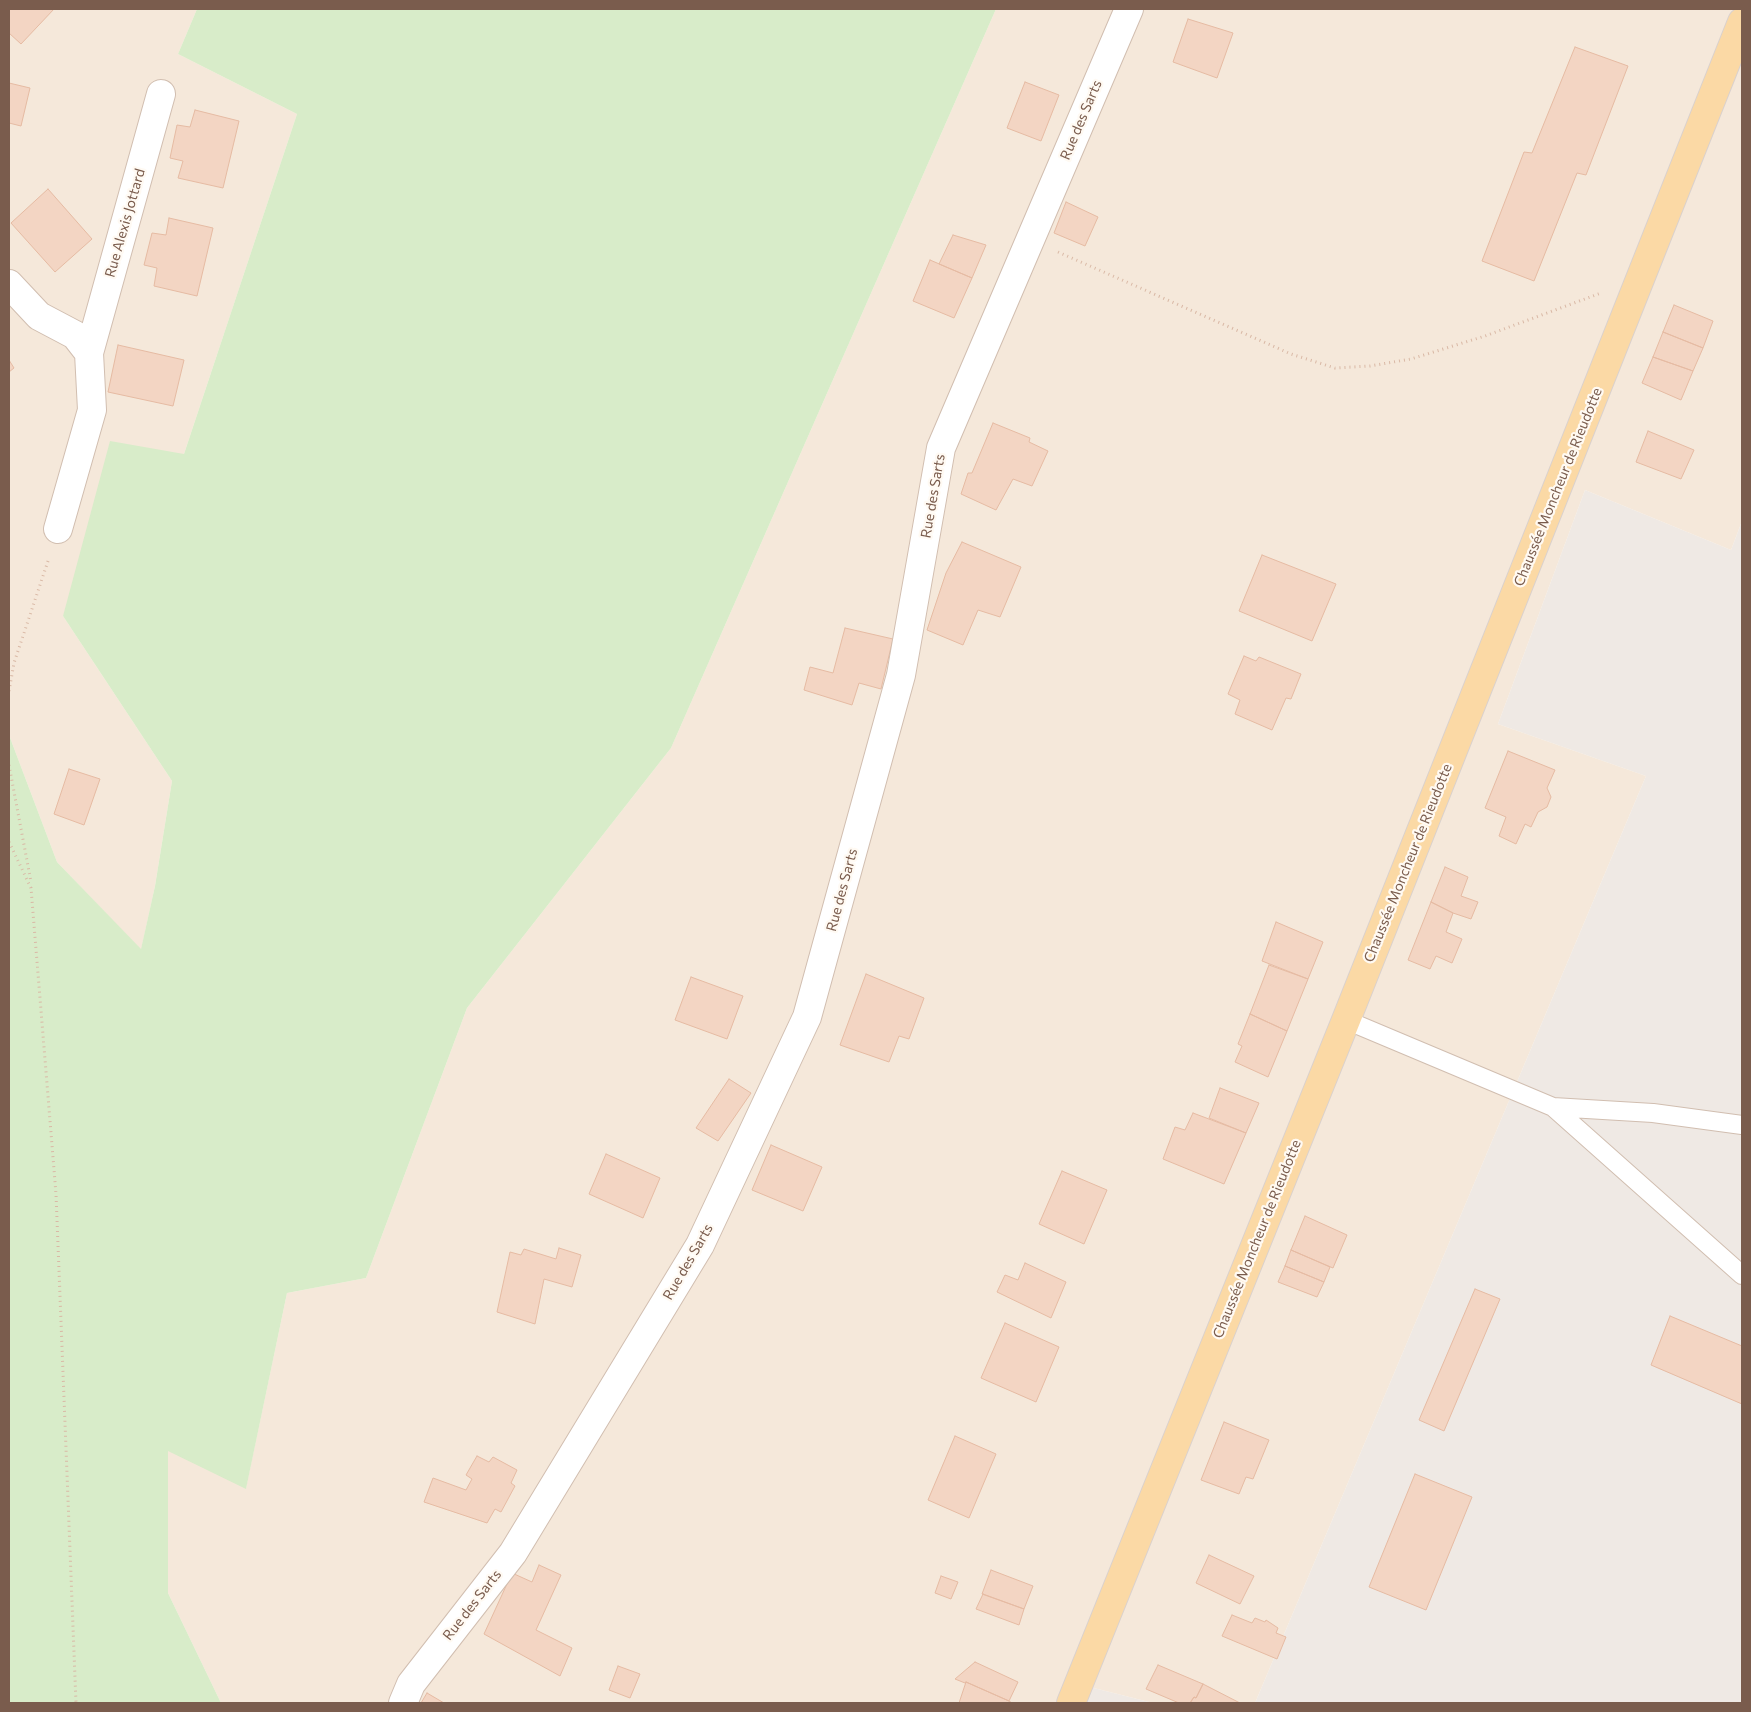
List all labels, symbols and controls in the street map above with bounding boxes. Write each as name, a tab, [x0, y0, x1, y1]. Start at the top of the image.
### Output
street label: Rue des Sarts	[1057, 78, 1105, 162]
street label: Rue Alexis Jottard	[101, 167, 149, 279]
street label: Chaussée Moncheur de Rieudotte	[1510, 385, 1606, 589]
street label: Rue des Sarts	[917, 453, 949, 539]
street label: Chaussée Moncheur de Rieudotte	[1360, 761, 1456, 965]
street label: Rue des Sarts	[823, 847, 861, 933]
street label: Chaussée Moncheur de Rieudotte	[1209, 1137, 1305, 1341]
street label: Rue des Sarts	[659, 1221, 717, 1303]
street label: Rue des Sarts	[439, 1566, 505, 1644]

